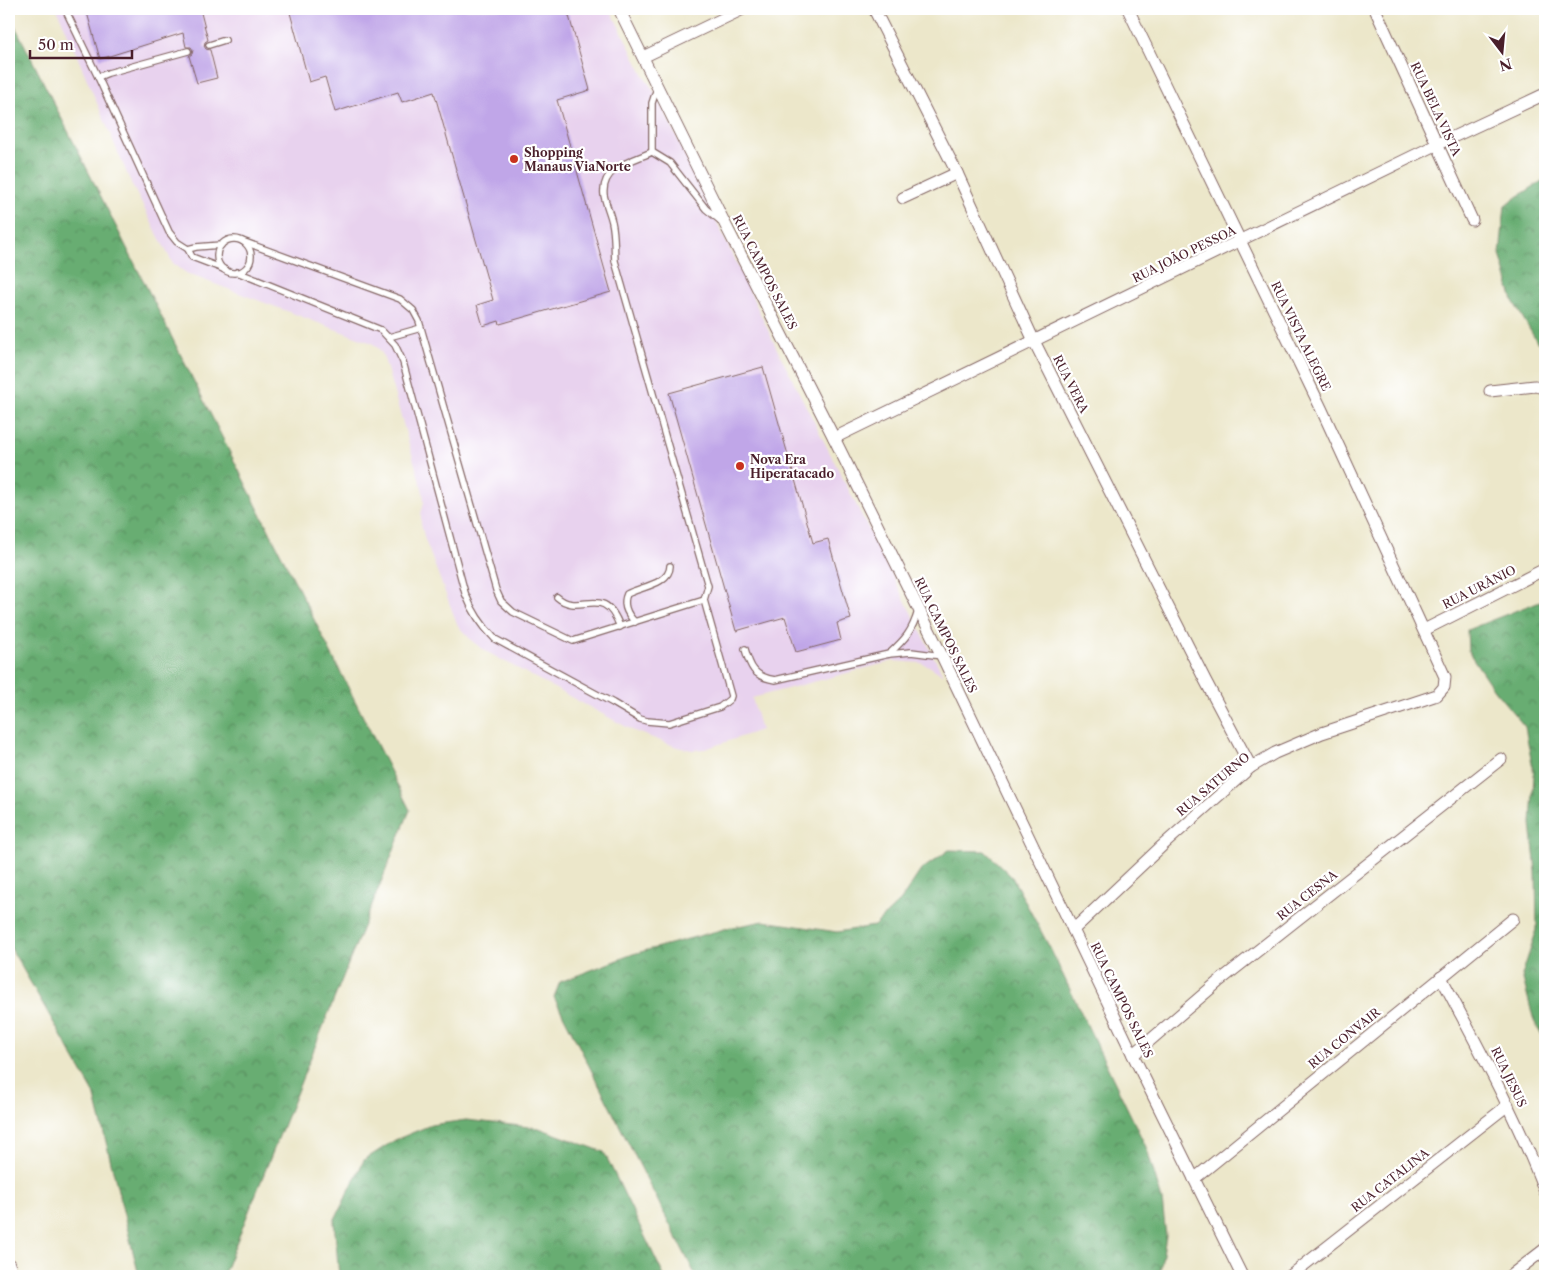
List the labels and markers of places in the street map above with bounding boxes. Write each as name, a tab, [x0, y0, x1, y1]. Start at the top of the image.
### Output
place label: Shopping Manaus ViaNorte	[524, 145, 631, 174]
marker: Shopping Manaus ViaNorte	[508, 153, 520, 165]
place label: Nova Era Hiperatacado	[750, 452, 834, 481]
marker: Nova Era Hiperatacado	[734, 460, 746, 472]

